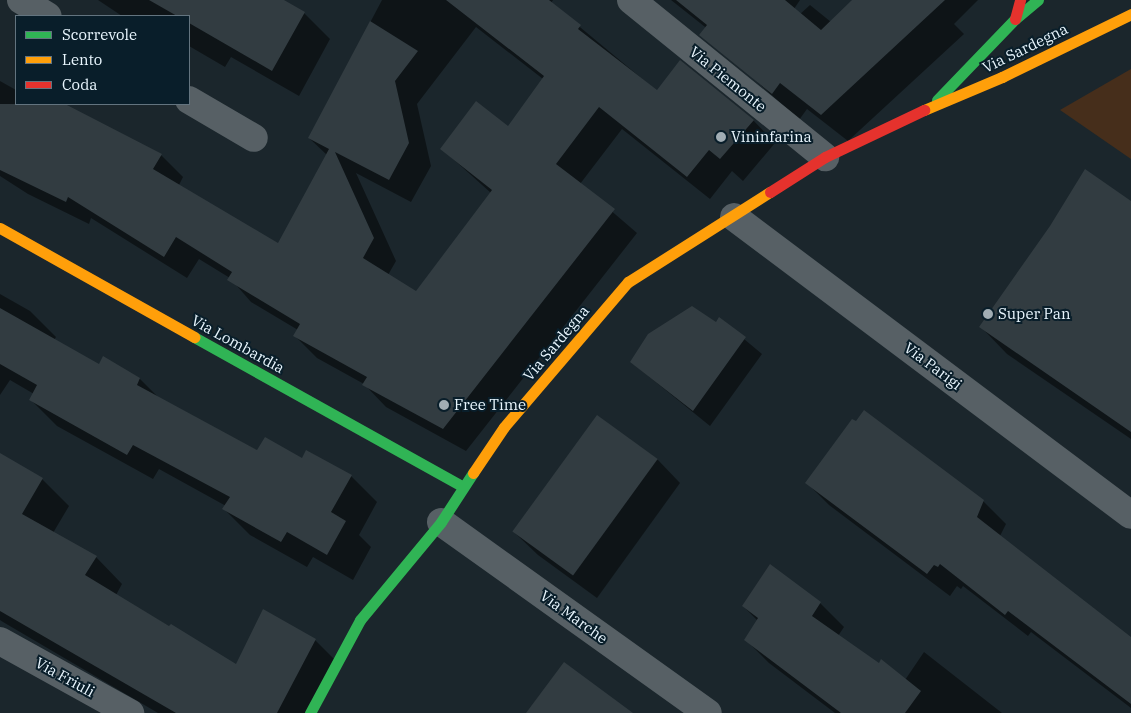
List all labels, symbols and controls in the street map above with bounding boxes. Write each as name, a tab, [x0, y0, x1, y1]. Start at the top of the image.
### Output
legend	[15, 15, 190, 105]
street label: Via Sardegna	[979, 20, 1071, 76]
text: Scorrevole	[62, 25, 137, 44]
street label: Via Piemonte	[686, 42, 770, 116]
text: Lento	[62, 50, 102, 69]
text: Coda	[62, 75, 98, 94]
place label: Vininfarina	[731, 128, 812, 146]
marker: Vininfarina	[715, 131, 727, 143]
street label: Via Sardegna	[519, 302, 593, 384]
place label: Super Pan	[998, 305, 1071, 323]
marker: Super Pan	[982, 308, 994, 320]
street label: Via Lombardia	[188, 311, 288, 377]
street label: Via Parigi	[901, 338, 965, 394]
place label: Free Time	[454, 396, 526, 414]
marker: Free Time	[438, 399, 450, 411]
street label: Via Marche	[537, 586, 611, 648]
street label: Via Friuli	[32, 653, 98, 701]

